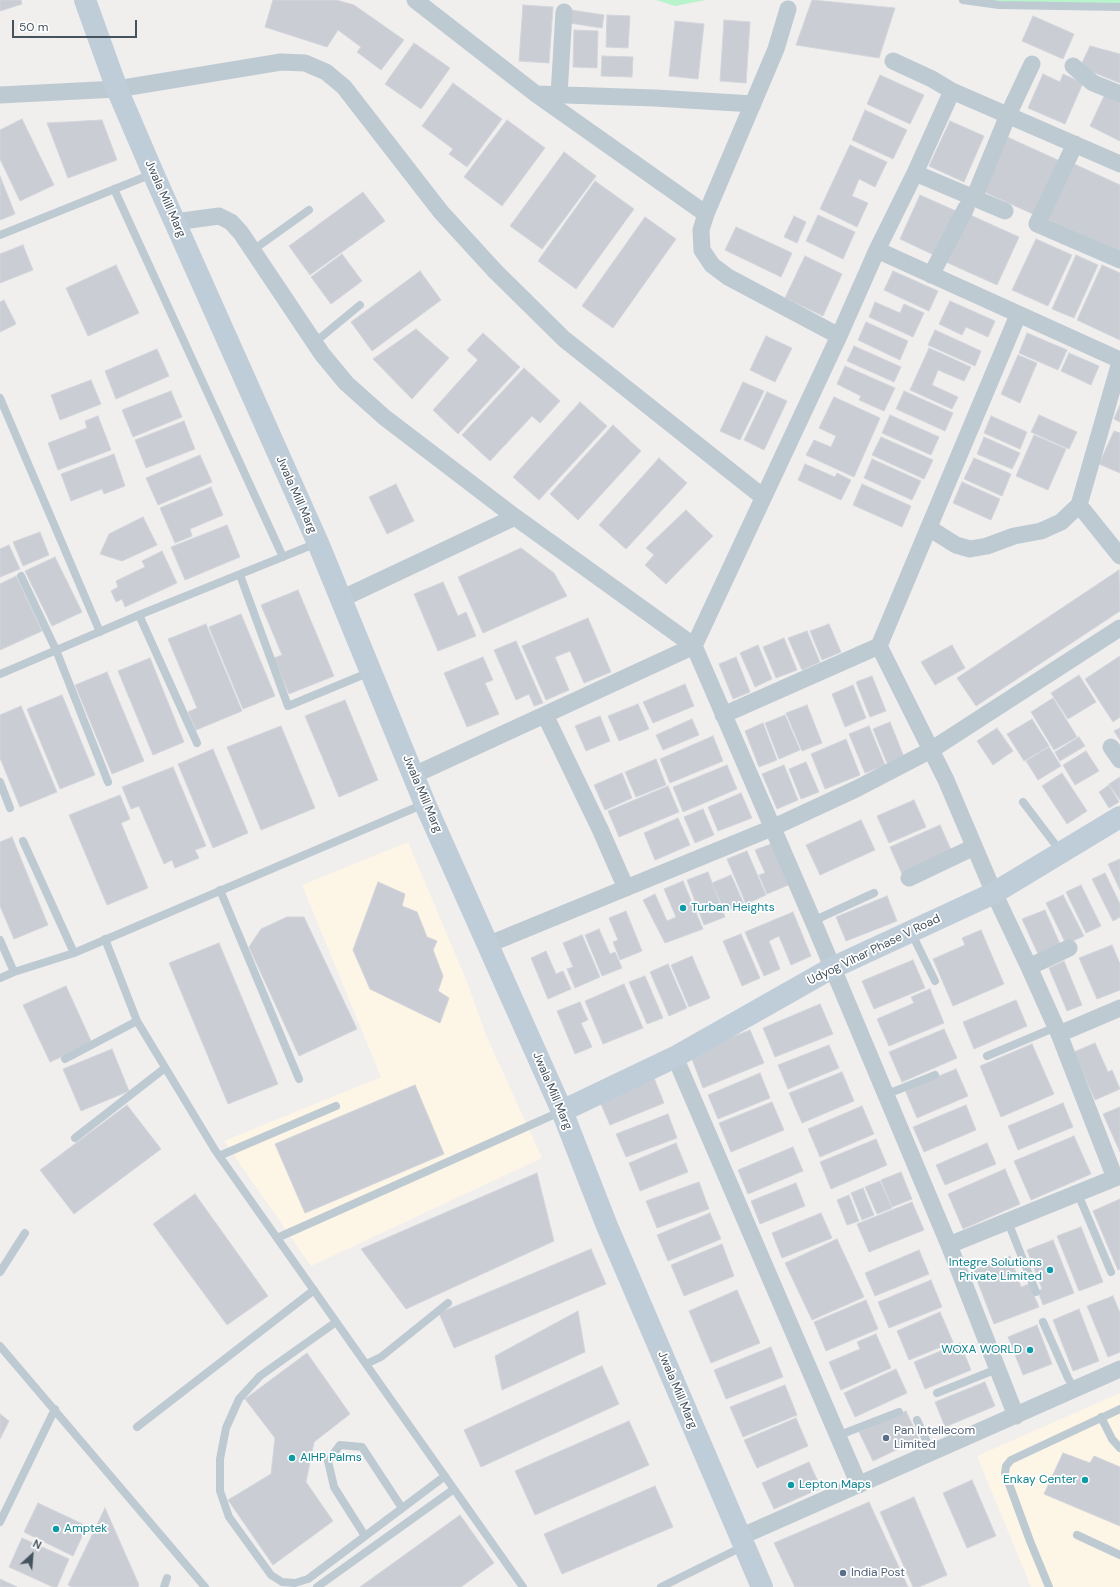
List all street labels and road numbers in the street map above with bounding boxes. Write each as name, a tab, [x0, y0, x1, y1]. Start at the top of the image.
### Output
street label: Jwala Mill Marg	[142, 158, 188, 240]
street label: Jwala Mill Marg	[273, 454, 319, 536]
street label: Jwala Mill Marg	[399, 753, 445, 835]
street label: Udyog Vihar Phase V Road	[805, 912, 943, 988]
street label: Jwala Mill Marg	[529, 1050, 575, 1132]
street label: Jwala Mill Marg	[654, 1349, 700, 1431]

